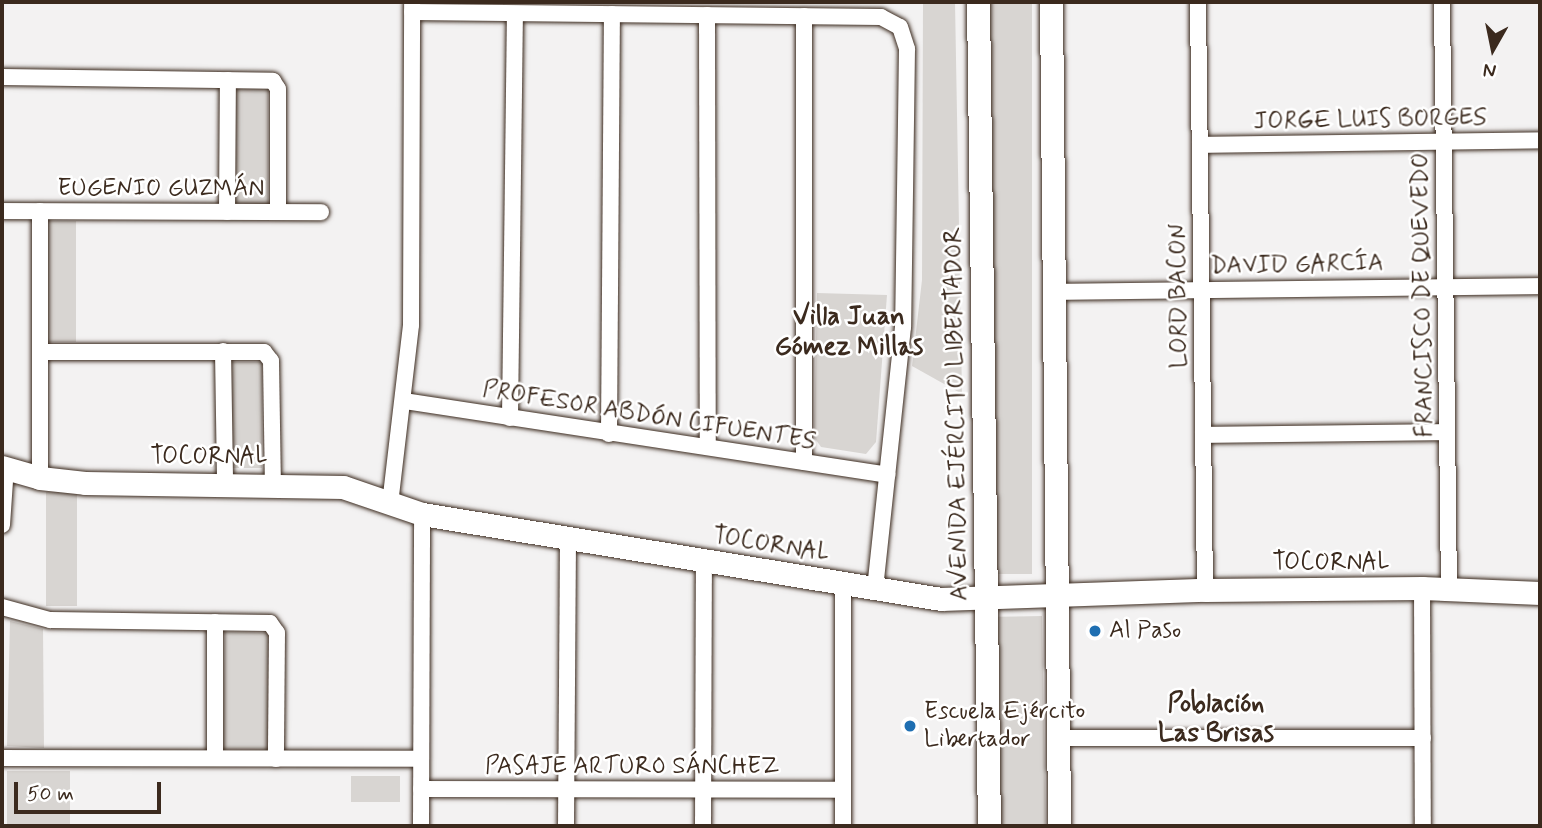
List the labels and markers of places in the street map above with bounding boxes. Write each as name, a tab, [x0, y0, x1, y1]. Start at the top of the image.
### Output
place label: Al Paso	[1109, 617, 1184, 645]
marker: Al Paso	[1087, 623, 1103, 639]
place label: Escuela Ejército Libertador	[924, 698, 1082, 754]
marker: Escuela Ejército Libertador	[902, 718, 918, 734]

